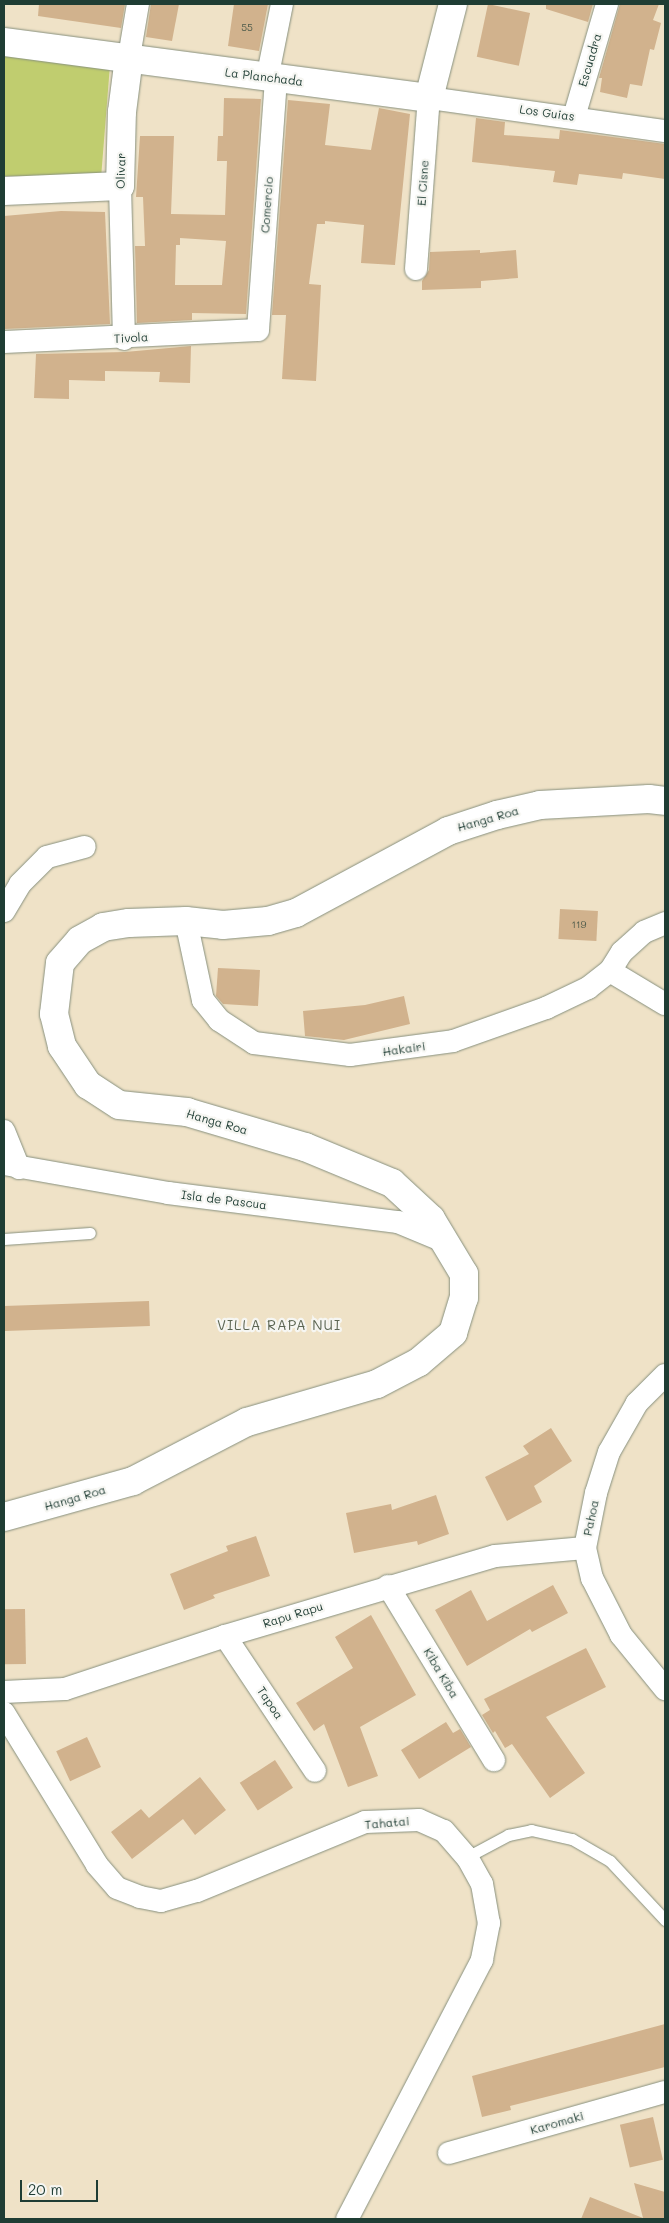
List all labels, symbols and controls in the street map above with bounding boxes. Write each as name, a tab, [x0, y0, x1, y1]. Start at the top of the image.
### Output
house number: 55	[241, 22, 253, 34]
street label: Escuadra	[576, 32, 604, 88]
street label: La Planchada	[224, 65, 304, 89]
street label: Los Guias	[519, 102, 575, 124]
street label: Olivar	[113, 153, 129, 189]
street label: El Cisne	[414, 160, 432, 206]
street label: Comercio	[258, 176, 276, 234]
street label: Tivola	[113, 330, 149, 346]
street label: Hanga Roa	[456, 803, 520, 835]
house number: 119	[572, 919, 586, 931]
street label: Hakairi	[382, 1039, 426, 1059]
street label: Hanga Roa	[185, 1106, 249, 1138]
street label: Isla de Pascua	[180, 1188, 268, 1212]
district label: VILLA RAPA NUI	[215, 1317, 343, 1333]
street label: Hanga Roa	[43, 1482, 107, 1514]
street label: Pahoa	[580, 1499, 602, 1537]
street label: Rapu Rapu	[261, 1599, 325, 1631]
street label: Kiba Kiba	[420, 1645, 462, 1701]
street label: Tapoa	[254, 1684, 286, 1722]
street label: Tahatai	[364, 1814, 410, 1832]
street label: Karomaki	[529, 2109, 585, 2137]
scale bar	[22, 2170, 100, 2202]
text: 20 m	[28, 2179, 62, 2199]

